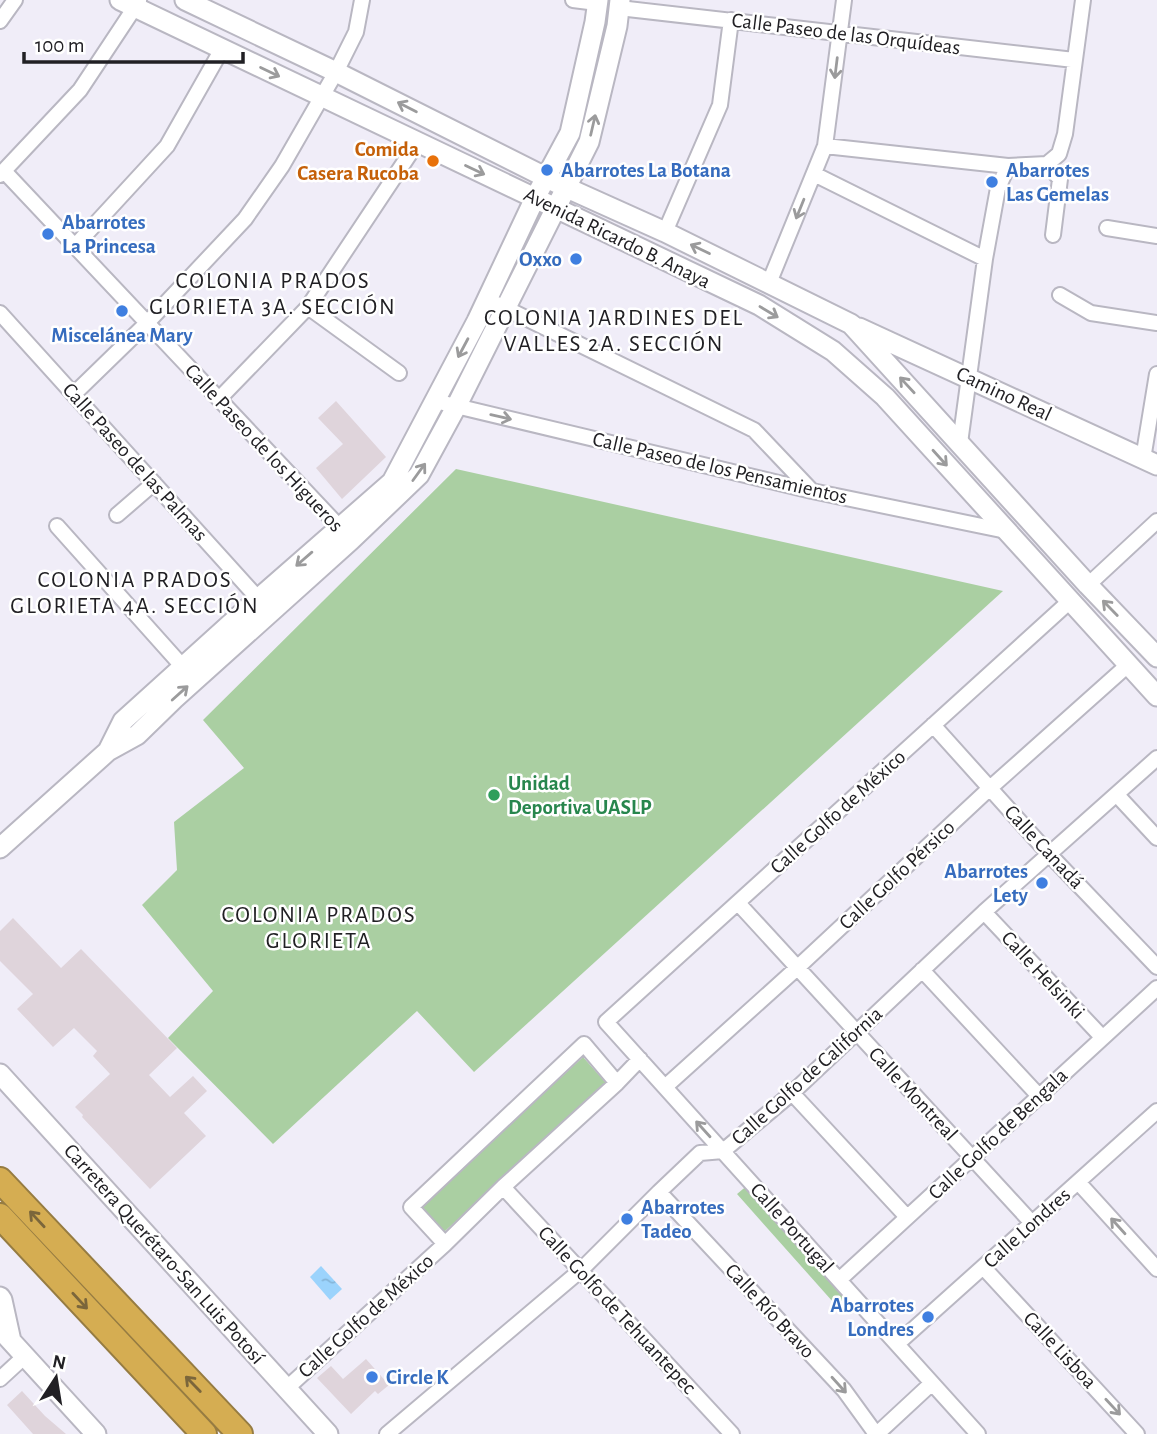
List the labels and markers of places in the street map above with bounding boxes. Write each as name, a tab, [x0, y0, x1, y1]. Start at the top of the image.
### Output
place label: Comida Casera Rucoba	[297, 139, 419, 184]
marker: Comida Casera Rucoba	[425, 153, 441, 169]
place label: Abarrotes La Botana	[561, 160, 731, 181]
place label: Abarrotes Las Gemelas	[1006, 160, 1109, 205]
marker: Abarrotes La Botana	[539, 162, 555, 178]
marker: Abarrotes Las Gemelas	[984, 174, 1000, 190]
place label: Abarrotes La Princesa	[62, 212, 156, 257]
marker: Abarrotes La Princesa	[40, 226, 56, 242]
place label: Oxxo	[519, 249, 562, 270]
marker: Oxxo	[568, 251, 584, 267]
marker: Miscelánea Mary	[114, 303, 130, 319]
place label: Miscelánea Mary	[51, 325, 193, 346]
place label: Unidad Deportiva UASLP	[508, 773, 652, 818]
marker: Unidad Deportiva UASLP	[486, 787, 502, 803]
place label: Abarrotes Lety	[944, 861, 1029, 906]
marker: Abarrotes Lety	[1034, 875, 1050, 891]
place label: Abarrotes Tadeo	[641, 1197, 725, 1242]
marker: Abarrotes Tadeo	[619, 1211, 635, 1227]
place label: Abarrotes Londres	[830, 1295, 914, 1340]
marker: Abarrotes Londres	[920, 1309, 936, 1325]
place label: Circle K	[386, 1367, 449, 1388]
marker: Circle K	[364, 1369, 380, 1385]

